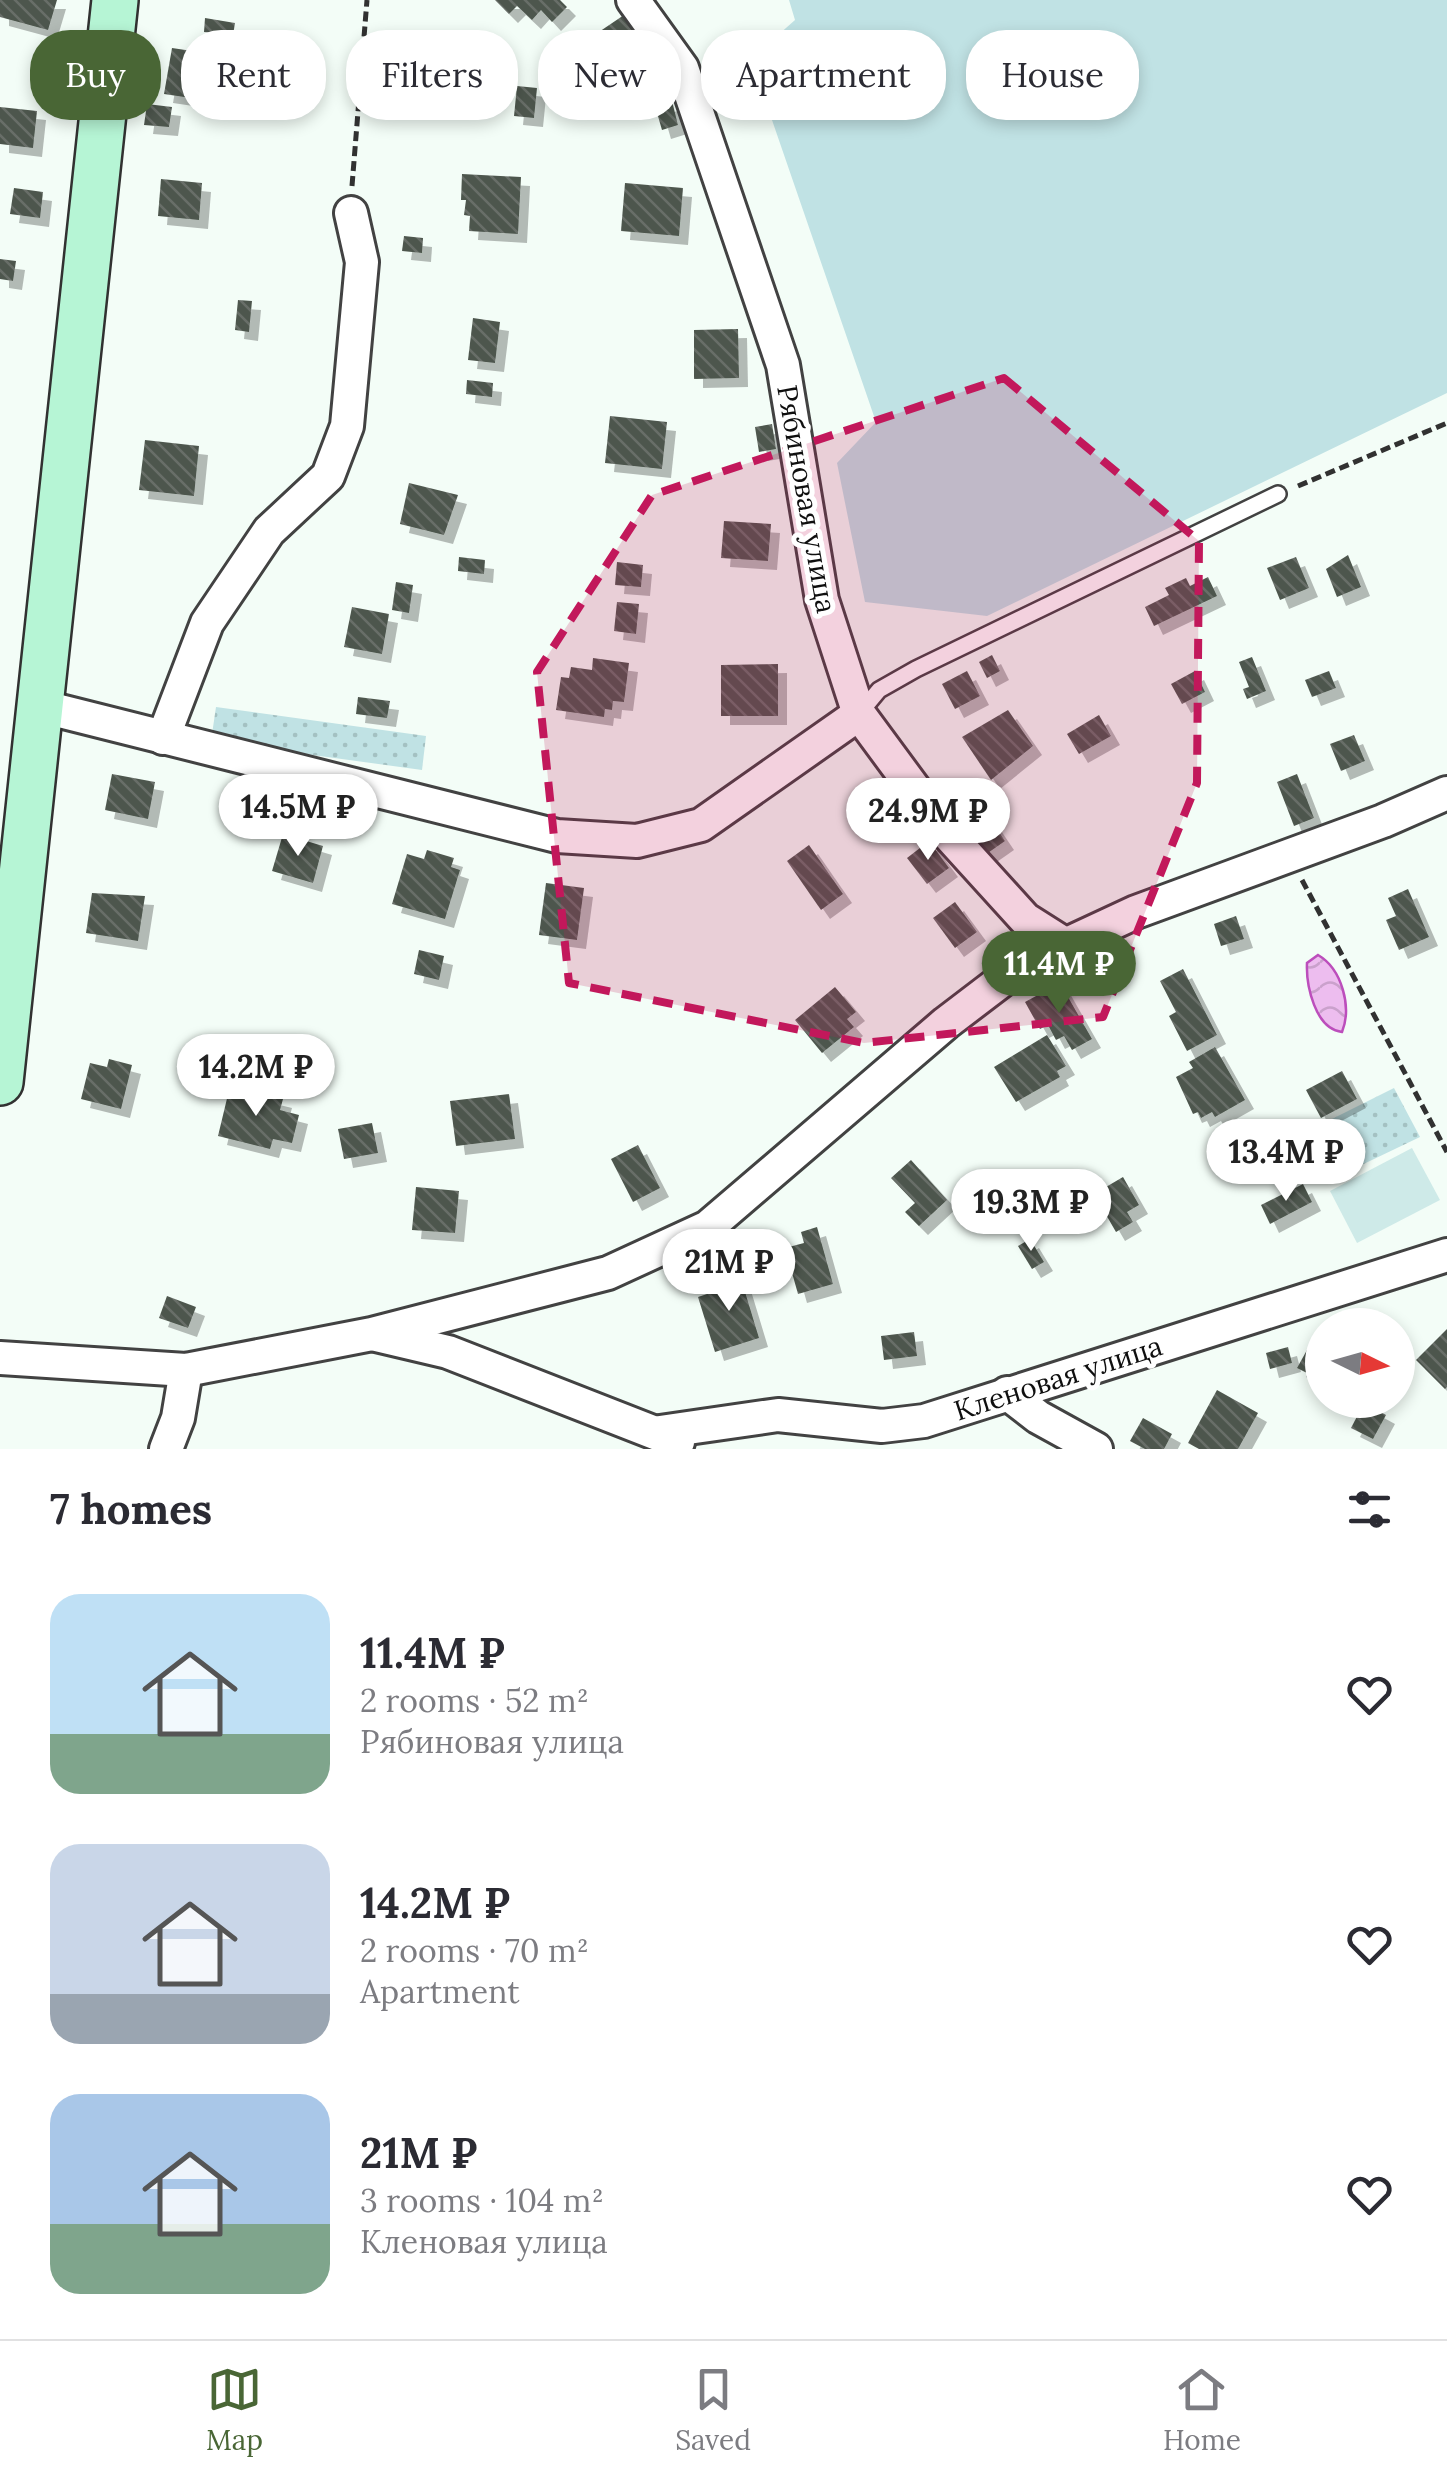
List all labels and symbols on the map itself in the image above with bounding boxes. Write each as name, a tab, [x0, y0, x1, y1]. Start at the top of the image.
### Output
street label: Рябиновая улица	[769, 382, 845, 616]
pin: 14.5M ₽	[206, 774, 390, 859]
pin: 24.9M ₽	[836, 778, 1020, 863]
pin: 11.4M ₽	[967, 931, 1151, 1016]
pin: 14.2M ₽	[164, 1034, 348, 1119]
pin: 13.4M ₽	[1194, 1119, 1378, 1204]
pin: 19.3M ₽	[939, 1169, 1123, 1254]
pin: 21M ₽	[659, 1229, 799, 1314]
north arrow	[1305, 1308, 1415, 1418]
street label: Кленовая улица	[949, 1327, 1167, 1429]

